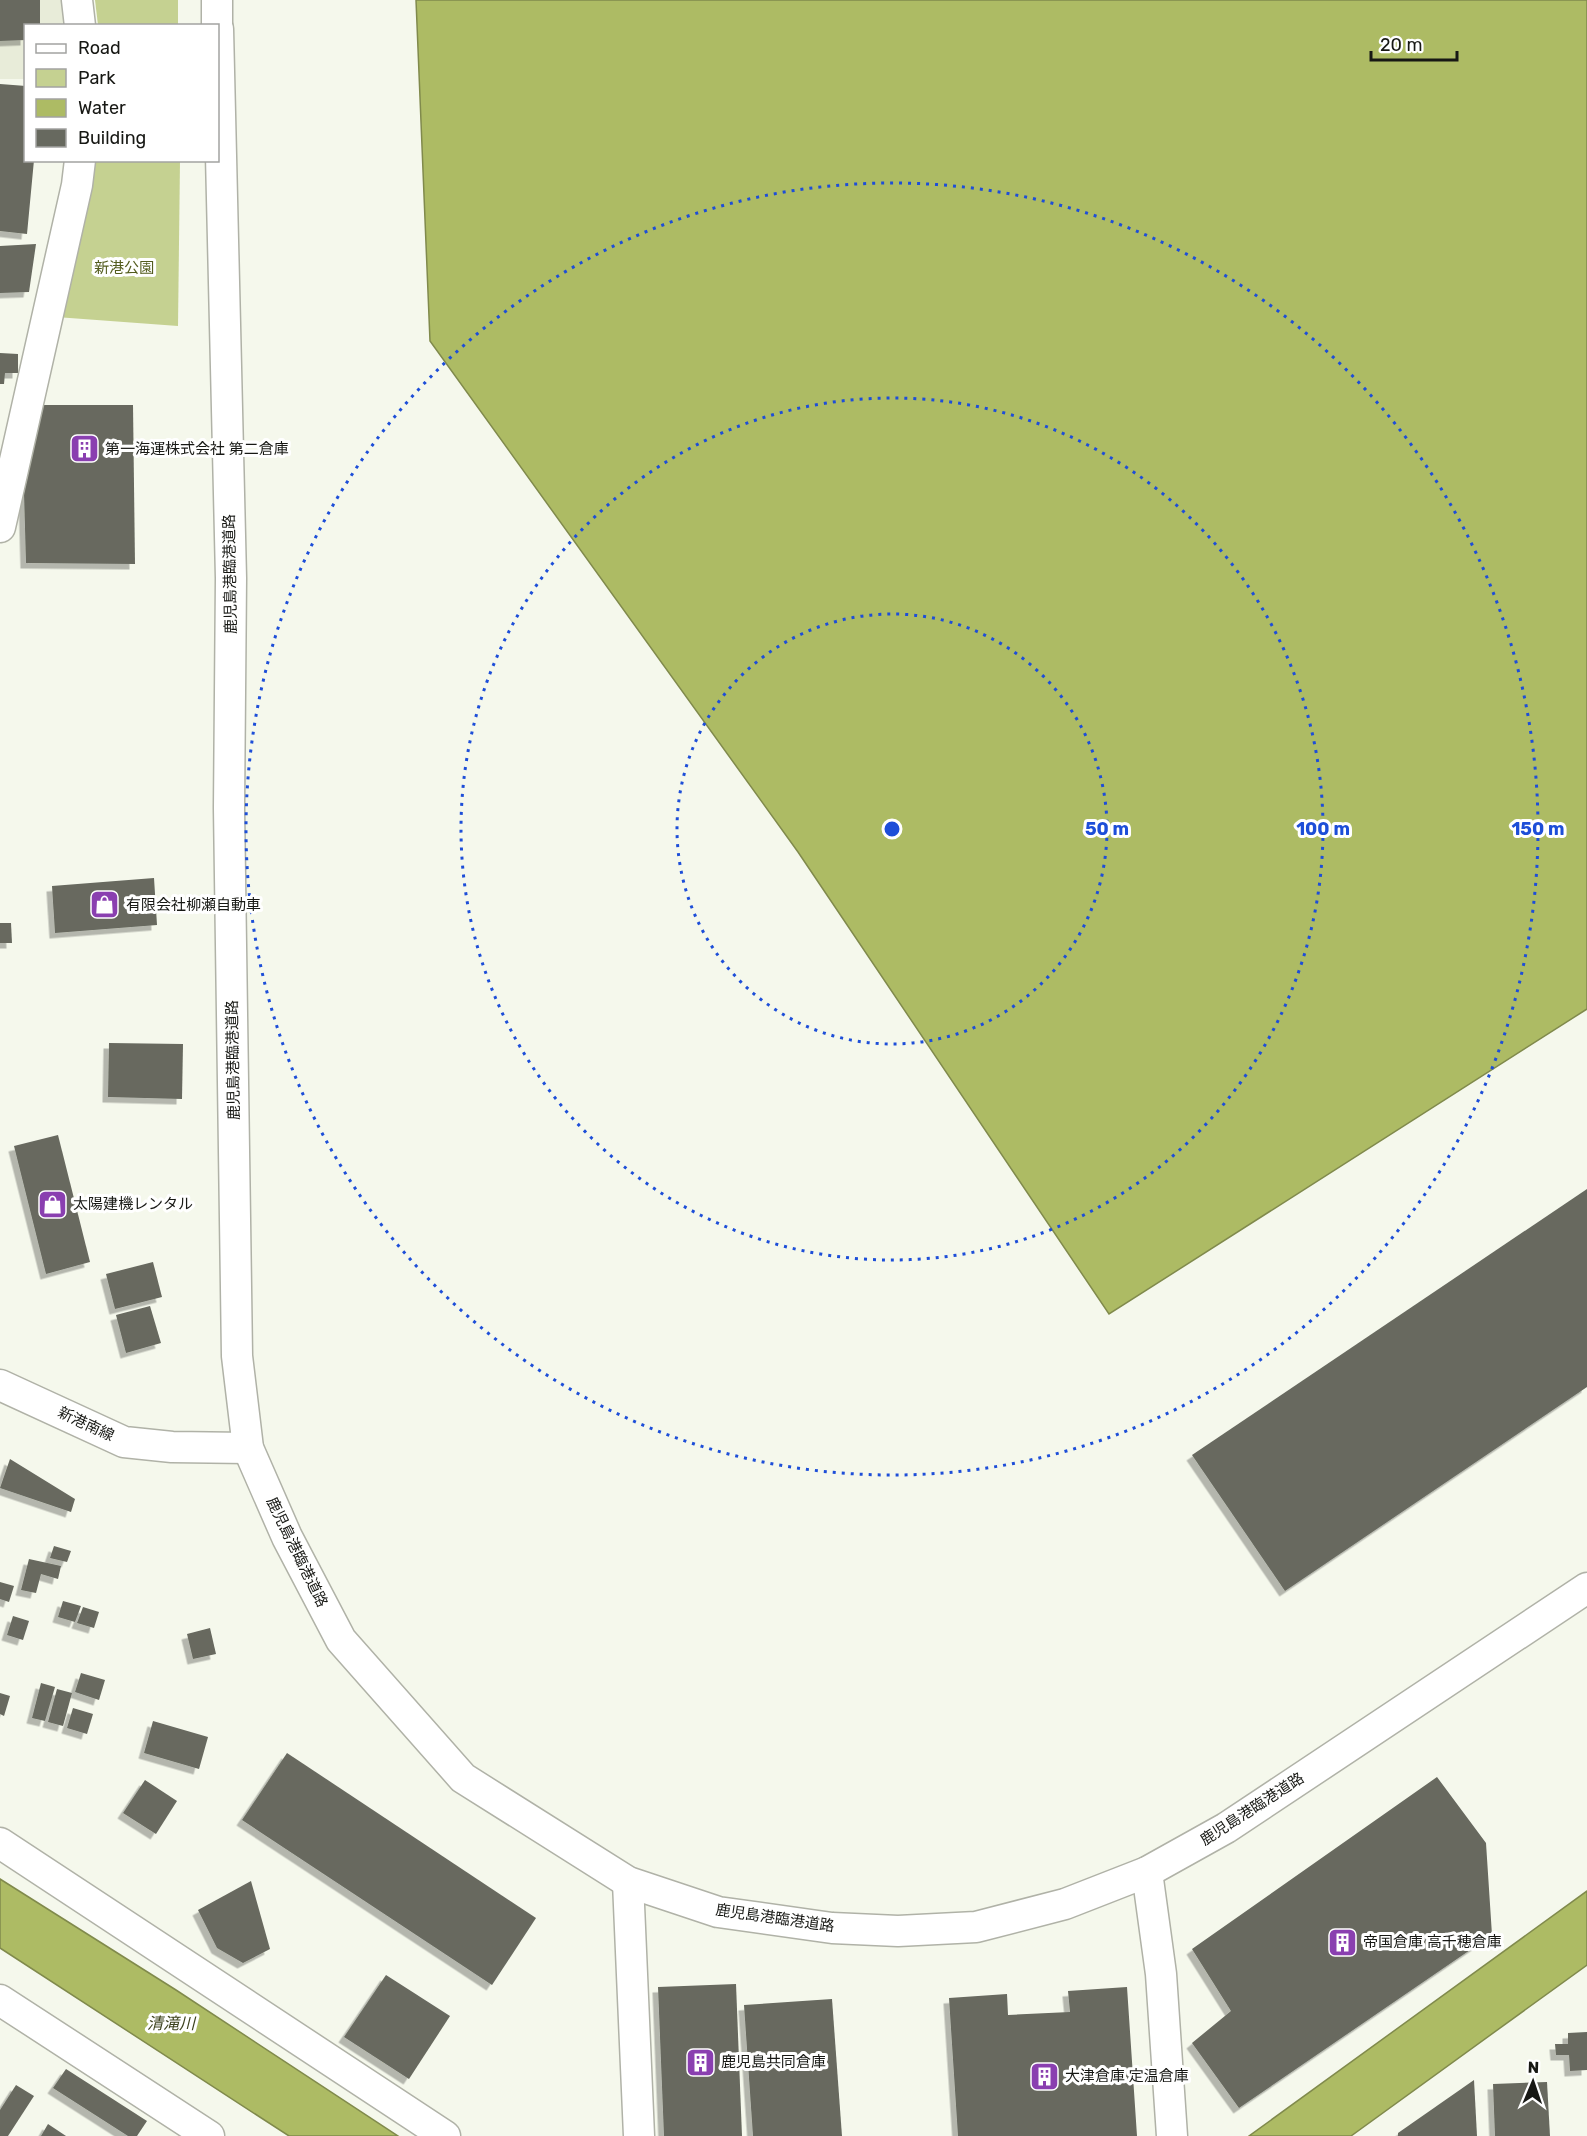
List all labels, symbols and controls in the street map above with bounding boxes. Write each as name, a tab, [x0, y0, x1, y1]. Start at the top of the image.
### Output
legend	[24, 24, 219, 162]
scale bar	[1371, 24, 1456, 62]
text: 20 m	[1380, 34, 1422, 56]
text: Road	[78, 37, 121, 59]
text: Park	[78, 67, 116, 89]
text: Water	[78, 97, 126, 119]
text: Building	[78, 127, 146, 149]
park label: 新港公園	[94, 259, 154, 277]
building icon: 第一海運株式会社 第二倉庫	[68, 433, 100, 465]
place label: 第一海運株式会社 第二倉庫	[105, 440, 289, 458]
street label: 鹿児島港臨港道路	[220, 514, 240, 634]
text: 50 m	[1085, 818, 1129, 840]
text: 100 m	[1296, 818, 1350, 840]
text: 150 m	[1511, 818, 1565, 840]
centre of rings	[882, 819, 902, 839]
shop icon: 有限会社柳瀬自動車	[89, 889, 121, 921]
place label: 有限会社柳瀬自動車	[126, 896, 261, 914]
street label: 鹿児島港臨港道路	[223, 1000, 243, 1120]
shop icon: 太陽建機レンタル	[36, 1188, 68, 1220]
place label: 太陽建機レンタル	[73, 1195, 193, 1213]
street label: 新港南線	[55, 1403, 117, 1445]
street label: 鹿児島港臨港道路	[263, 1494, 331, 1610]
street label: 鹿児島港臨港道路	[1197, 1769, 1307, 1849]
street label: 鹿児島港臨港道路	[714, 1901, 836, 1935]
building icon: 帝国倉庫 高千穂倉庫	[1326, 1926, 1358, 1958]
place label: 帝国倉庫 高千穂倉庫	[1363, 1933, 1502, 1951]
water label: 清滝川	[147, 2014, 197, 2033]
building icon: 鹿児島共同倉庫	[684, 2046, 716, 2078]
north arrow	[1503, 2052, 1563, 2112]
place label: 鹿児島共同倉庫	[721, 2053, 826, 2071]
text: N	[1527, 2058, 1540, 2077]
building icon: 大津倉庫 定温倉庫	[1028, 2060, 1060, 2092]
place label: 大津倉庫 定温倉庫	[1065, 2067, 1189, 2085]

